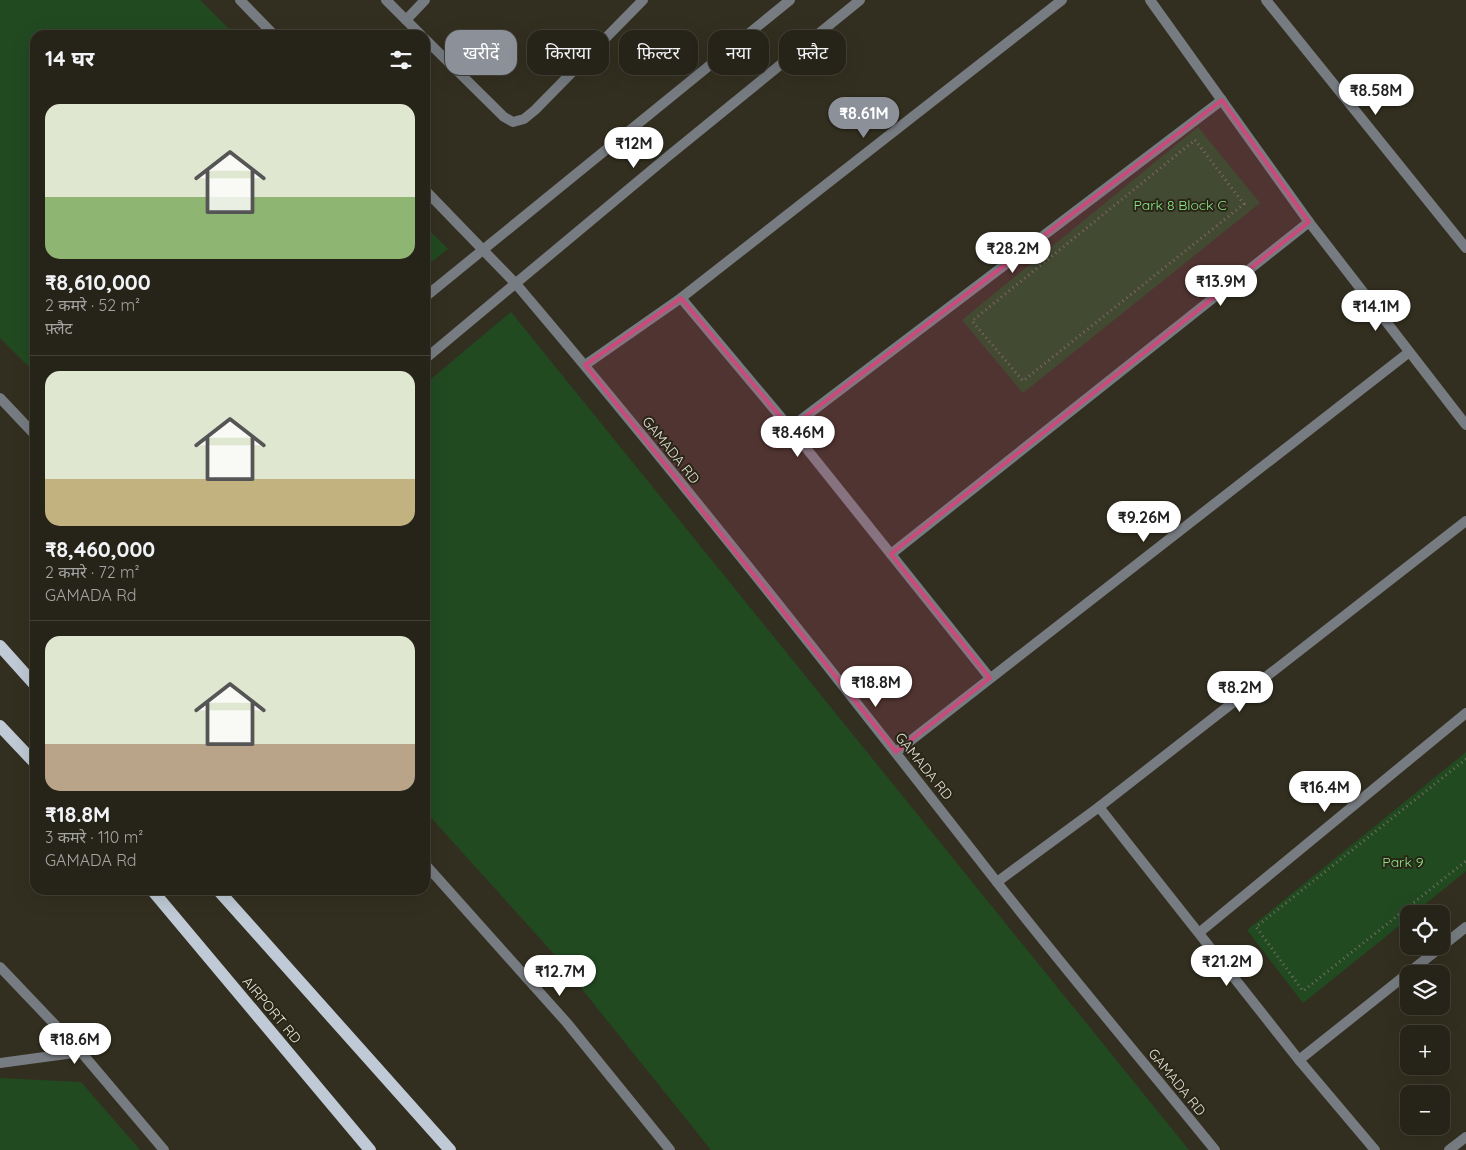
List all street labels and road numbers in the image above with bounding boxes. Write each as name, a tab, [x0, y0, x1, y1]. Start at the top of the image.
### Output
street label: GAMADA RD	[638, 413, 704, 487]
street label: GAMADA RD	[891, 729, 957, 803]
street label: AIRPORT RD	[239, 973, 305, 1047]
street label: GAMADA RD	[1144, 1045, 1210, 1119]

